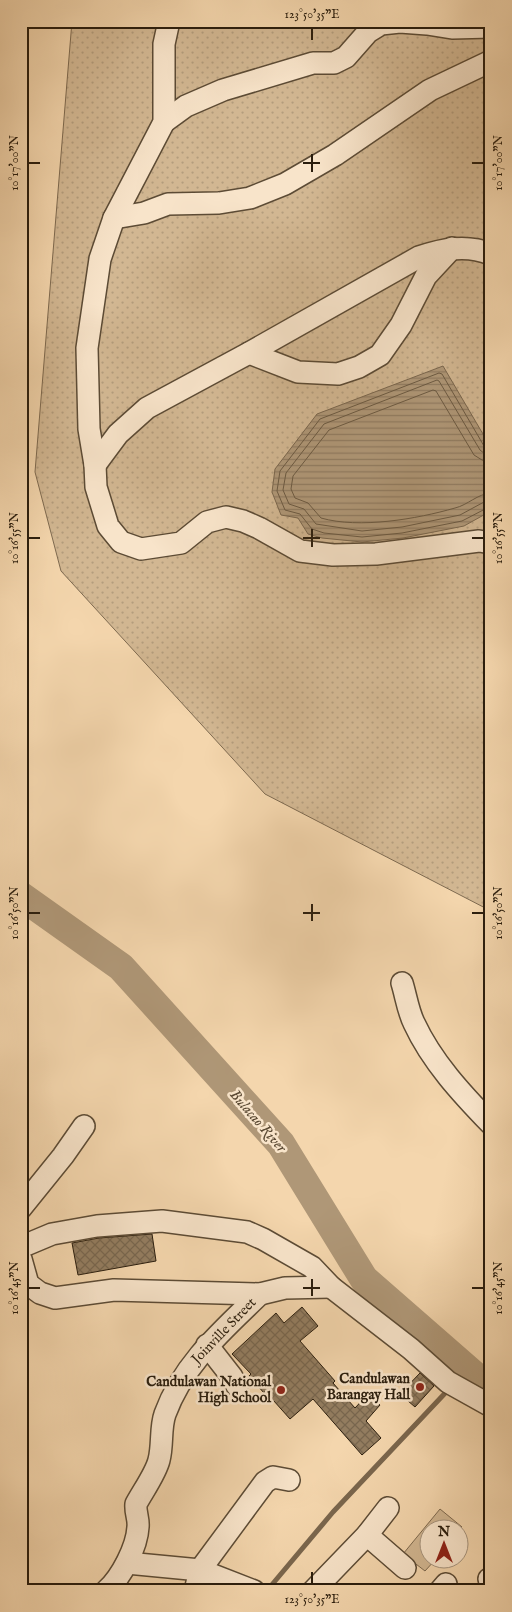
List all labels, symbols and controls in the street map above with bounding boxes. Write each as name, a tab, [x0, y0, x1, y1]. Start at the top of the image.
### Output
text: 123°50'35"E	[285, 7, 340, 22]
text: 10°17'00"N	[7, 135, 22, 191]
text: 10°17'00"N	[491, 135, 506, 191]
text: 10°16'55"N	[7, 511, 22, 564]
text: 10°16'55"N	[491, 511, 506, 564]
text: 10°16'50"N	[7, 886, 22, 940]
text: 10°16'50"N	[491, 886, 506, 940]
water label: Bulacao River	[225, 1086, 291, 1157]
text: 10°16'45"N	[7, 1261, 22, 1315]
text: 10°16'45"N	[491, 1261, 506, 1315]
street label: Joinville Street	[186, 1294, 260, 1370]
place label: Candulawan Barangay Hall	[327, 1370, 411, 1404]
place label: Candulawan National High School	[146, 1373, 272, 1407]
marker: Candulawan Barangay Hall	[414, 1381, 426, 1393]
marker: Candulawan National High School	[275, 1384, 287, 1396]
north arrow	[420, 1520, 470, 1570]
text: N	[437, 1523, 450, 1541]
text: 123°50'35"E	[285, 1592, 340, 1607]

